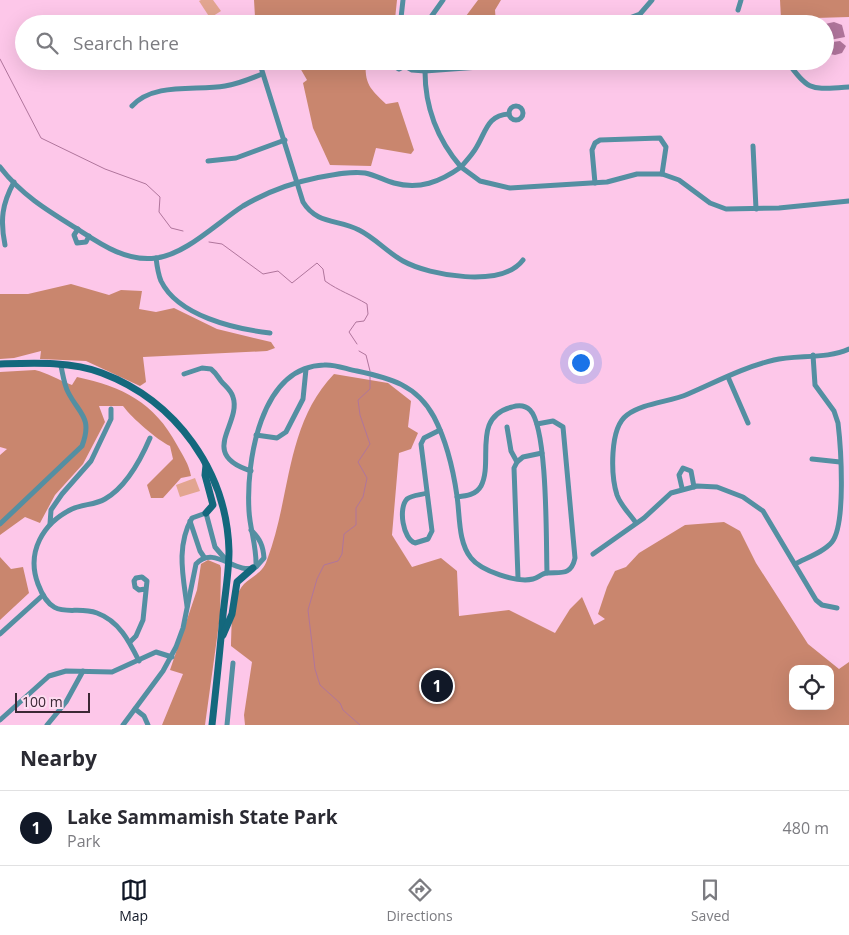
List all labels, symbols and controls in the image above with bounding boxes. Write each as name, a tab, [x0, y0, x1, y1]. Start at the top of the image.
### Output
search box	[15, 15, 834, 70]
icon: search	[33, 29, 61, 57]
text: Search here	[73, 30, 179, 56]
your location	[568, 350, 594, 376]
map controls	[789, 665, 834, 710]
button: locate	[789, 665, 834, 710]
pin: 1	[421, 667, 453, 705]
scale bar	[15, 690, 90, 713]
text: 100 m	[22, 692, 63, 711]
text: Nearby	[20, 744, 97, 772]
text: Lake Sammamish State Park	[67, 804, 338, 830]
text: 1	[31, 817, 41, 839]
text: 480 m	[783, 817, 829, 839]
text: Park	[67, 830, 100, 852]
tab: Map	[119, 876, 148, 925]
tab: Directions	[386, 876, 453, 925]
tab: Saved	[691, 876, 730, 925]

